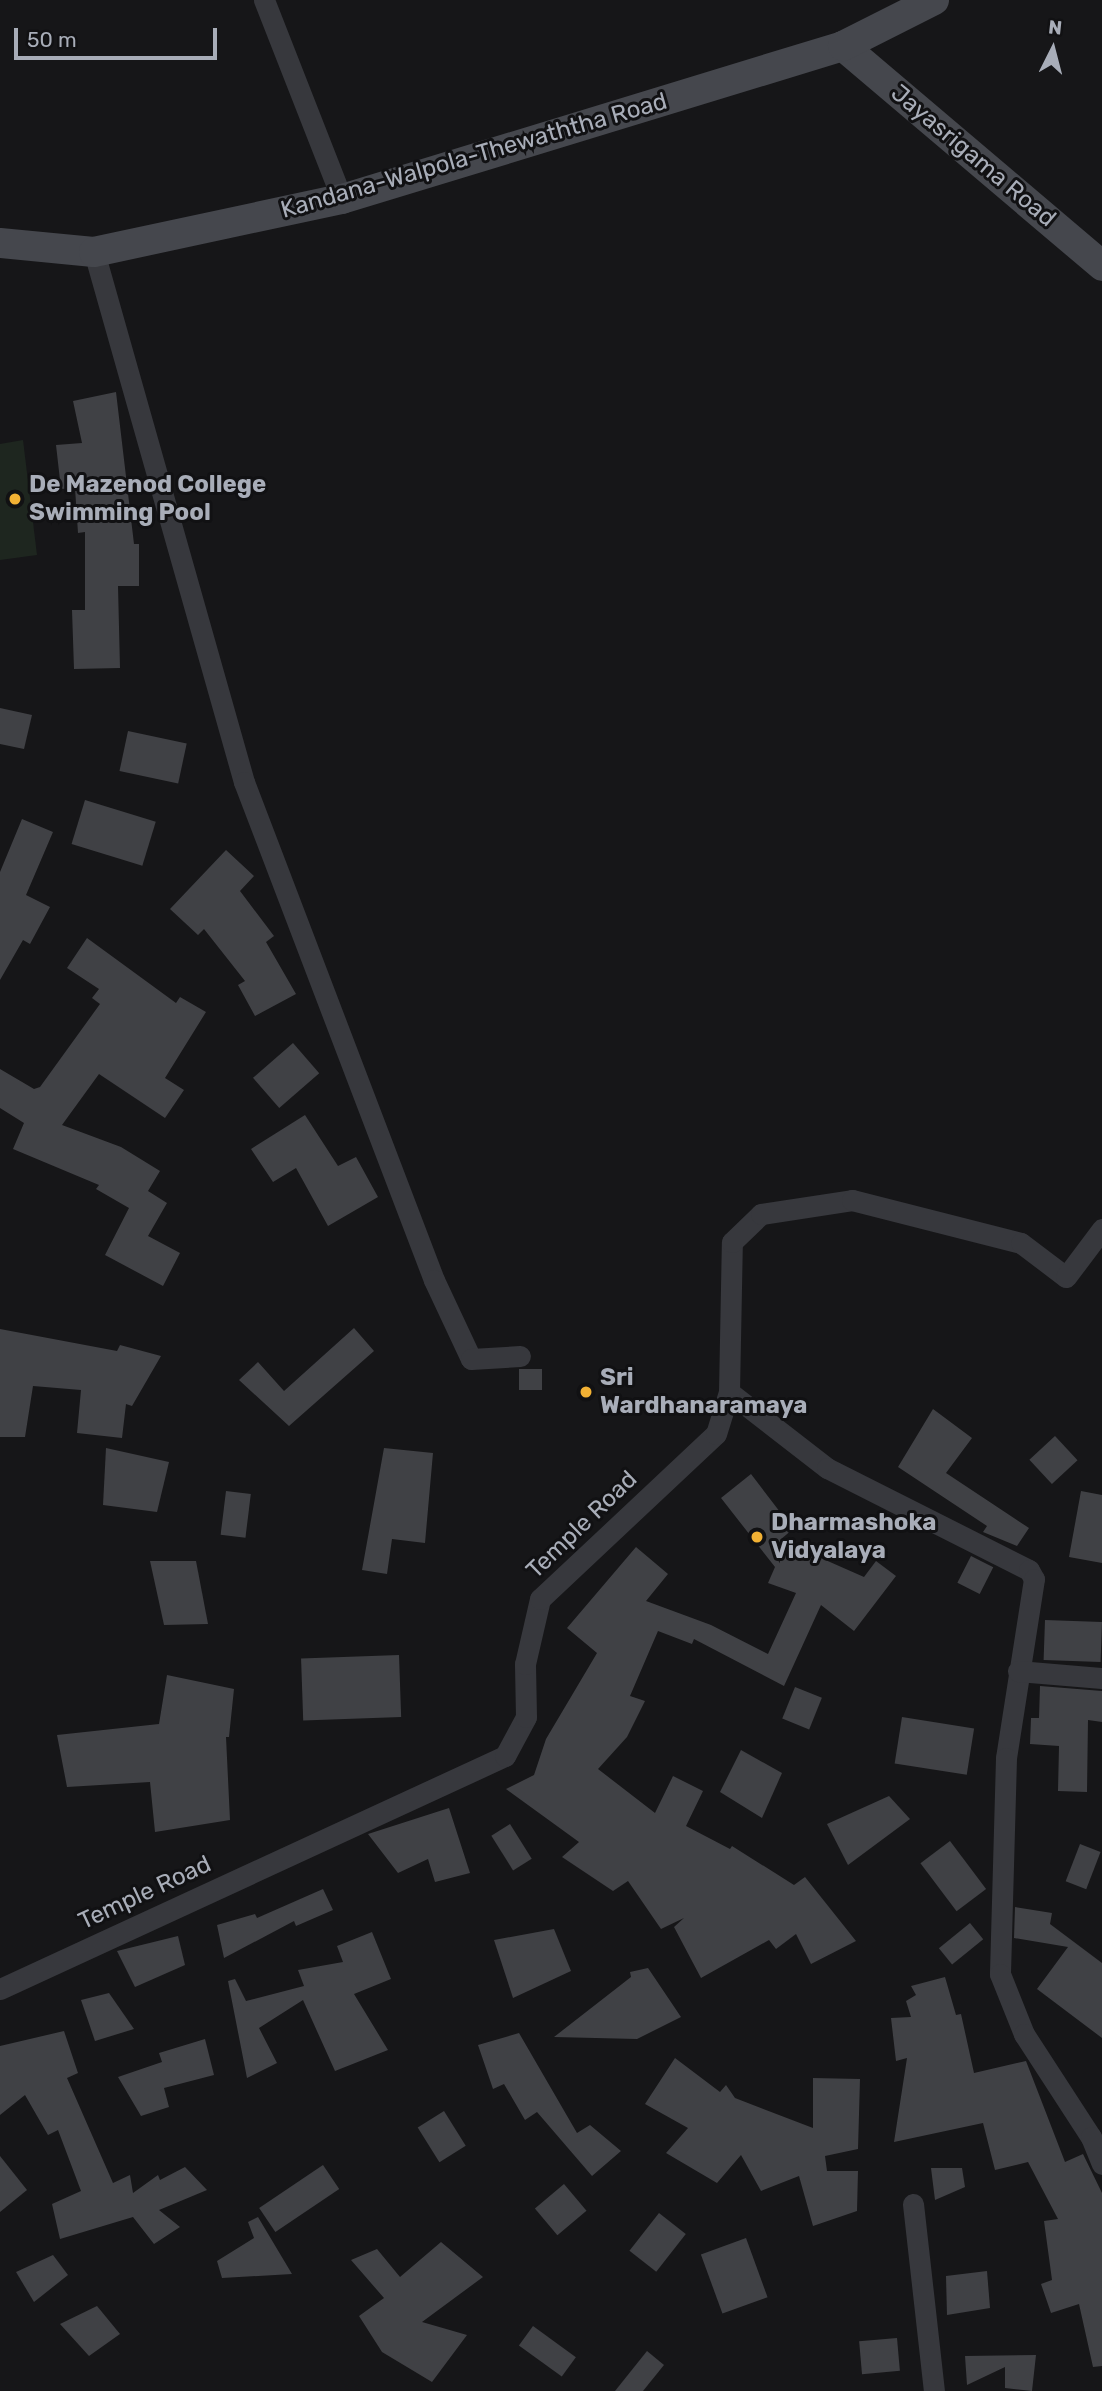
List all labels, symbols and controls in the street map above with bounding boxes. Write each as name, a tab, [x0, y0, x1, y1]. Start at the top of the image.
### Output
scale bar	[18, 14, 220, 58]
north arrow	[1018, 14, 1088, 84]
text: N	[1047, 15, 1063, 40]
text: 50 m	[27, 27, 77, 52]
street label: Jayasrigama Road	[885, 79, 1061, 233]
street label: Kandana-Walpola-Thewaththa Road	[278, 87, 670, 225]
place label: De Mazenod College Swimming Pool	[29, 471, 266, 527]
marker: De Mazenod College Swimming Pool	[7, 491, 23, 507]
place label: Sri Wardhanaramaya	[600, 1364, 807, 1420]
marker: Sri Wardhanaramaya	[578, 1384, 594, 1400]
street label: Temple Road	[521, 1465, 643, 1585]
place label: Dharmashoka Vidyalaya	[771, 1509, 936, 1565]
marker: Dharmashoka Vidyalaya	[749, 1529, 765, 1545]
street label: Temple Road	[74, 1850, 216, 1936]

